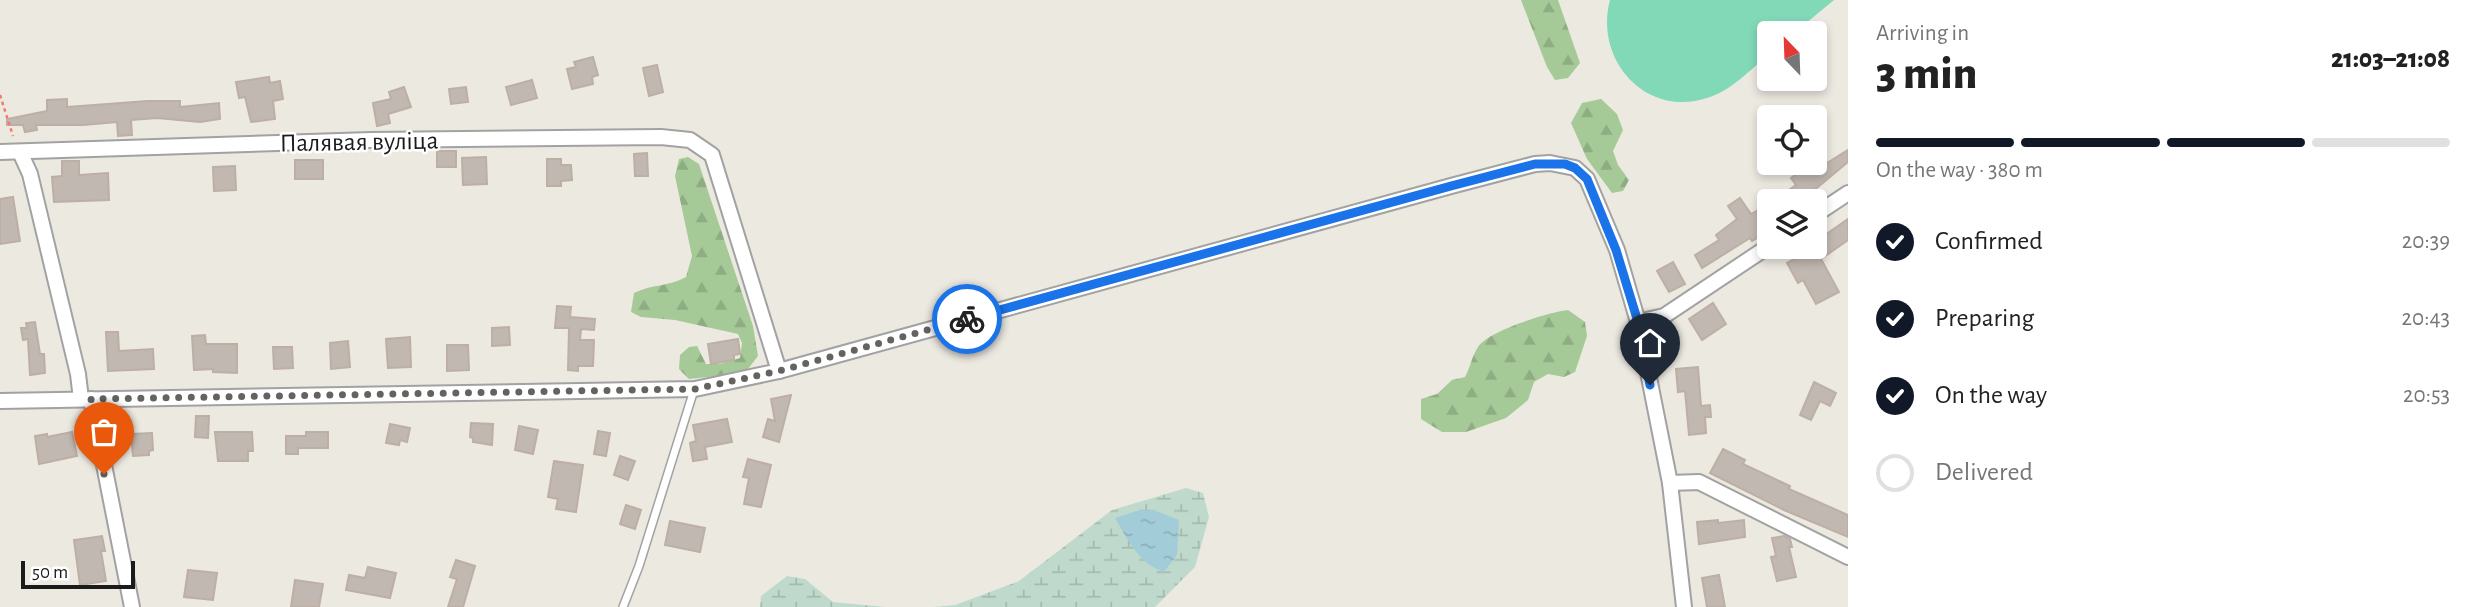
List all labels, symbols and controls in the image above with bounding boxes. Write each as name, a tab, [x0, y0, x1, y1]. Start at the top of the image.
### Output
north arrow	[1757, 21, 1827, 91]
map controls	[1757, 21, 1827, 259]
text: Arriving in	[1876, 22, 1969, 45]
text: 21:03–21:08	[2331, 46, 2450, 72]
text: 3 min	[1876, 51, 1977, 97]
button: locate	[1757, 105, 1827, 175]
street label: Палявая вуліца	[279, 128, 439, 156]
text: On the way · 380 m	[1876, 159, 2043, 182]
button: layers	[1757, 189, 1827, 259]
icon: check	[1876, 223, 1914, 261]
text: Confirmed	[1935, 228, 2043, 254]
text: 20:39	[2402, 230, 2450, 253]
courier	[932, 284, 1002, 354]
icon: bike	[948, 300, 986, 338]
icon: check	[1876, 300, 1914, 338]
text: Preparing	[1935, 305, 2034, 331]
text: 20:43	[2402, 307, 2450, 330]
pin	[1620, 313, 1680, 385]
icon: home	[1631, 324, 1669, 362]
icon: check	[1876, 377, 1914, 415]
text: On the way	[1935, 382, 2047, 408]
text: 20:53	[2403, 384, 2450, 407]
pin	[74, 402, 134, 474]
icon: bag	[85, 413, 123, 451]
text: Delivered	[1935, 459, 2033, 485]
scale bar	[21, 558, 135, 590]
text: 50 m	[32, 563, 68, 582]

